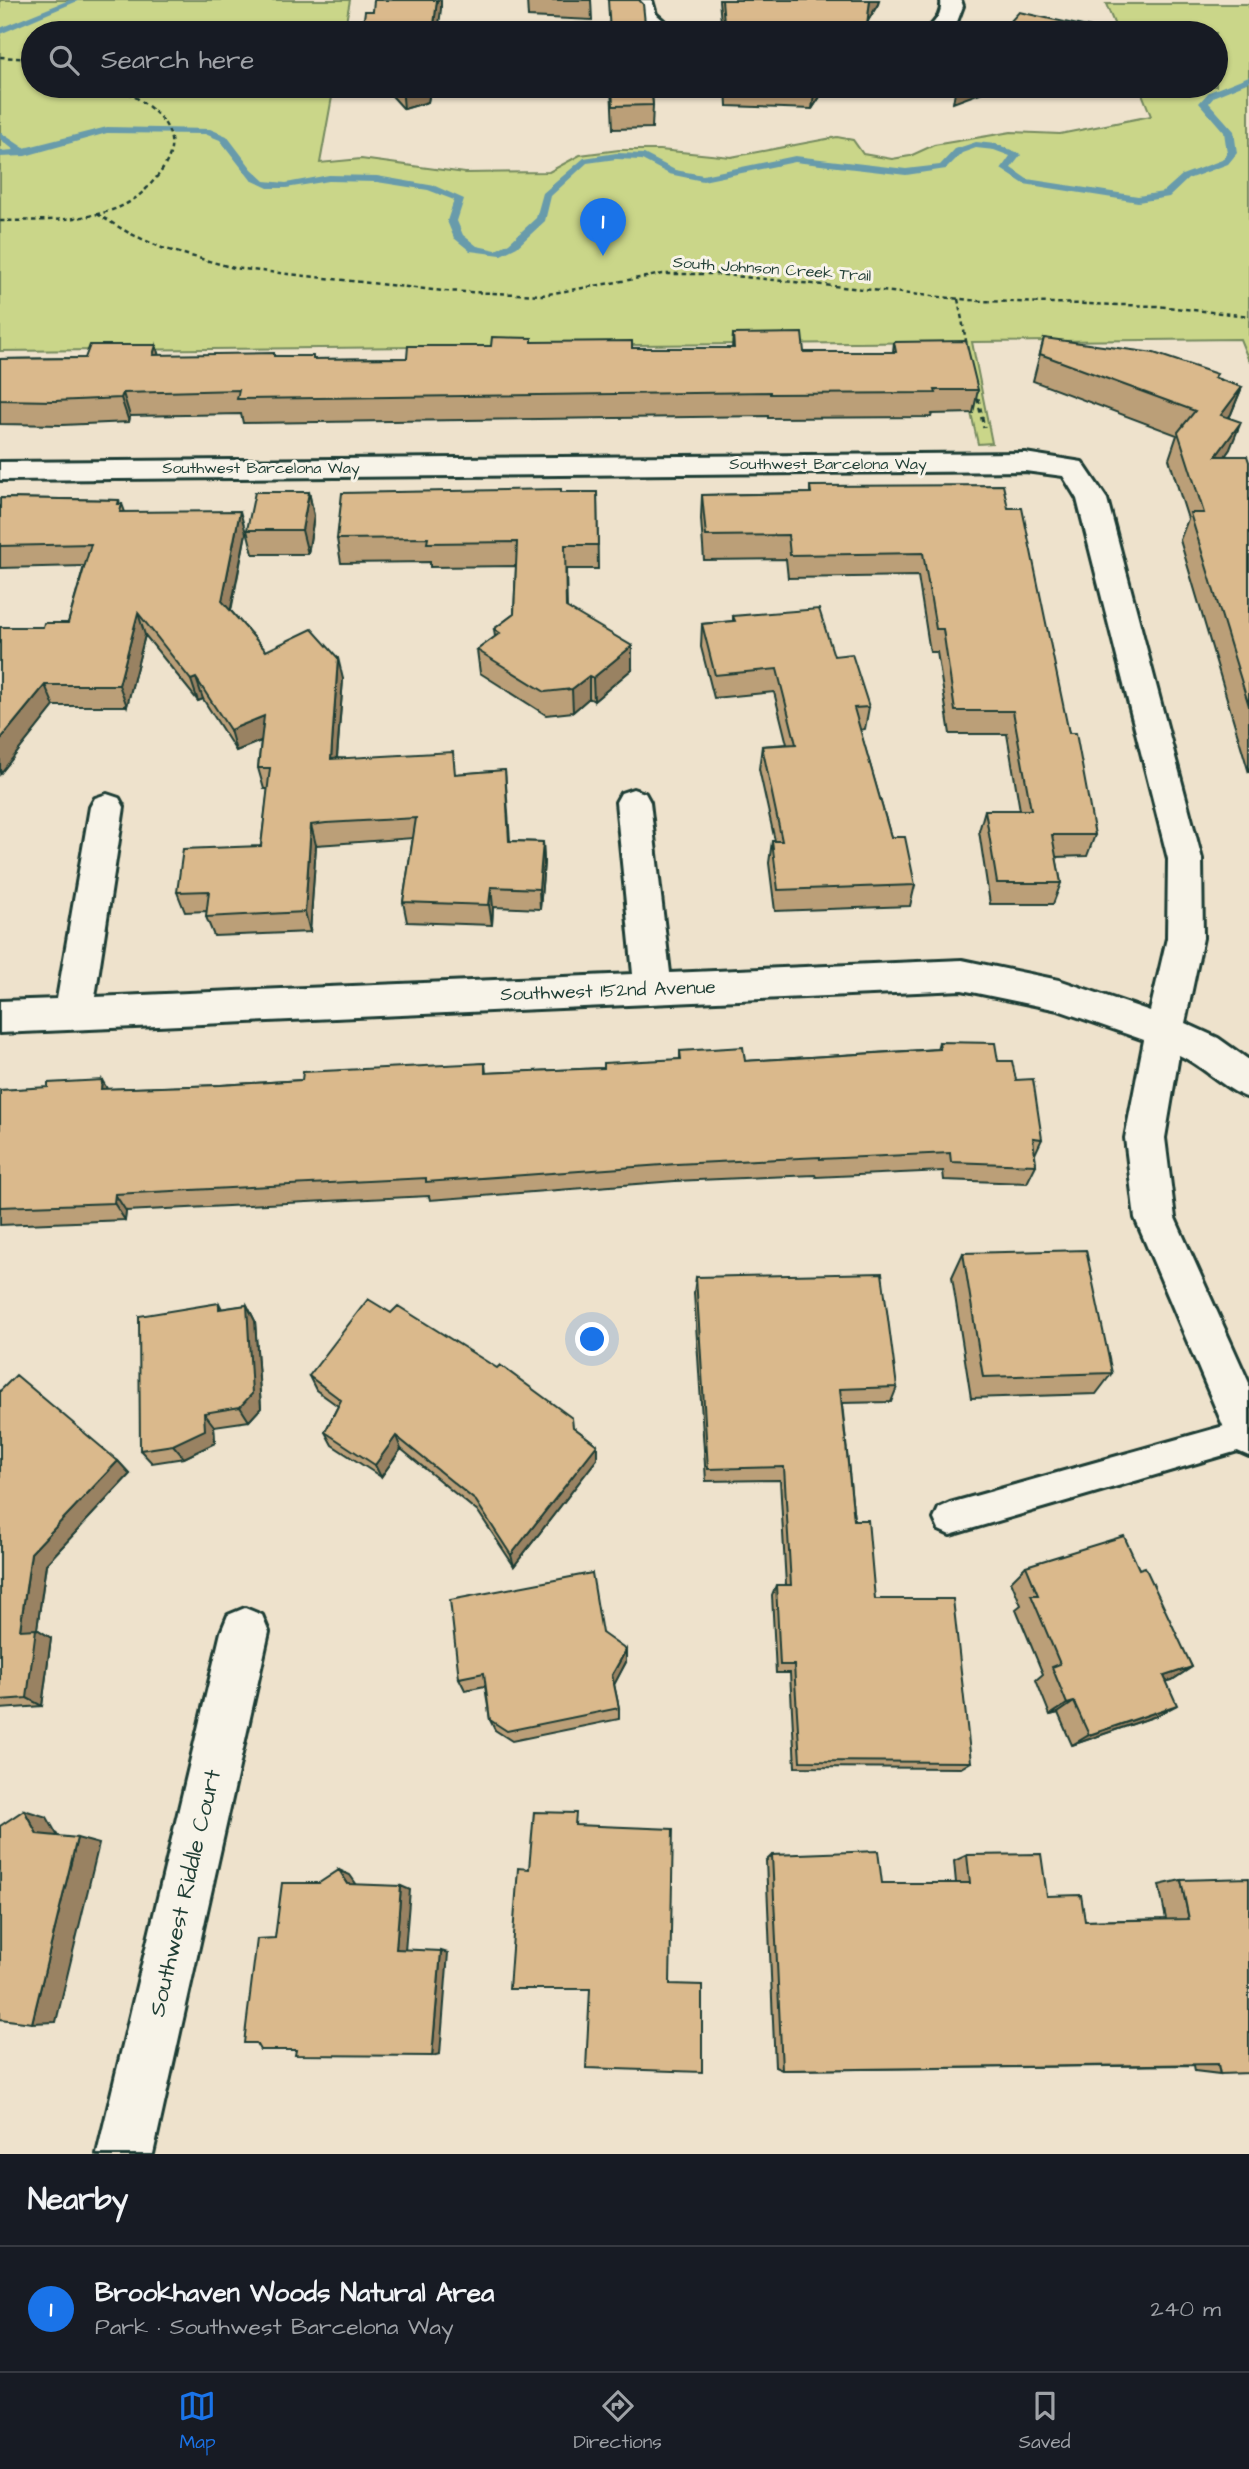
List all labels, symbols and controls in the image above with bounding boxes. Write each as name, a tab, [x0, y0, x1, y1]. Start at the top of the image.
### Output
search box	[21, 21, 1228, 98]
icon: search	[45, 41, 83, 79]
text: Search here	[101, 42, 254, 78]
pin: 1	[580, 198, 626, 256]
street label: South Johnson Creek Trail	[672, 251, 872, 287]
street label: Southwest Barcelona Way	[729, 453, 927, 476]
street label: Southwest Barcelona Way	[162, 457, 360, 480]
street label: Southwest 152nd Avenue	[500, 974, 716, 1008]
your location	[575, 1322, 609, 1356]
street label: Southwest Riddle Court	[141, 1766, 229, 2020]
text: Nearby	[28, 2179, 128, 2221]
text: Brookhaven Woods Natural Area	[95, 2275, 494, 2311]
text: 1	[50, 2293, 52, 2325]
text: 240 m	[1151, 2293, 1221, 2325]
text: Park · Southwest Barcelona Way	[95, 2311, 454, 2343]
tab: Map	[178, 2387, 216, 2456]
tab: Directions	[573, 2387, 662, 2456]
tab: Saved	[1019, 2387, 1070, 2456]

